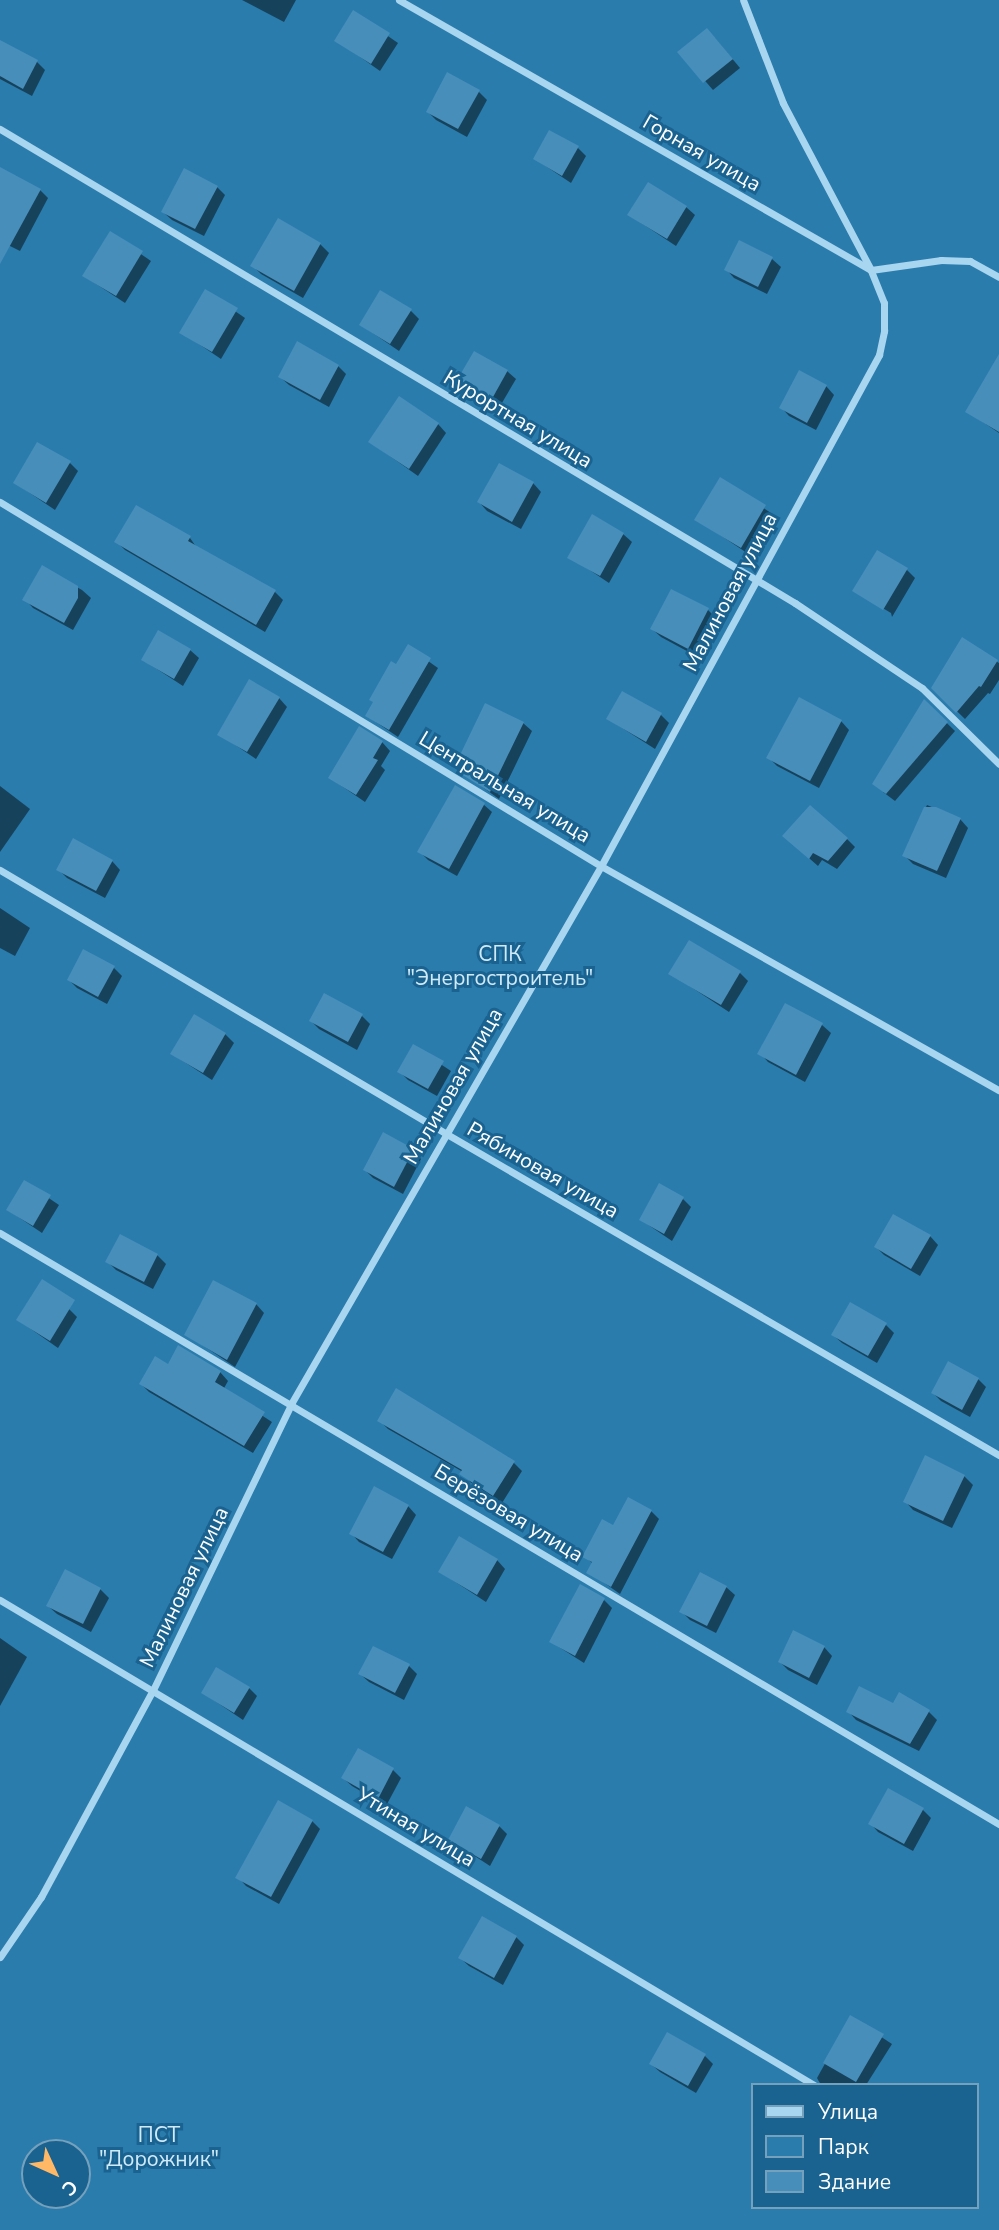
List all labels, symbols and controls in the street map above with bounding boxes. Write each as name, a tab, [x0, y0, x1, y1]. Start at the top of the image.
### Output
street label: Горная улица	[638, 109, 766, 197]
street label: Курортная улица	[439, 365, 597, 473]
street label: Малиновая улица	[678, 508, 782, 676]
street label: Центральная улица	[415, 726, 595, 848]
park label: СПК "Энергостроитель"	[407, 941, 593, 991]
street label: Малиновая улица	[398, 1004, 508, 1168]
street label: Рябиновая улица	[463, 1116, 623, 1224]
street label: Берёзовая улица	[430, 1459, 588, 1567]
street label: Малиновая улица	[134, 1502, 234, 1672]
street label: Утиная улица	[352, 1782, 480, 1872]
legend	[750, 2083, 978, 2209]
text: Улица	[818, 2098, 878, 2126]
park label: ПСТ "Дорожник"	[99, 2122, 219, 2172]
text: Парк	[818, 2133, 869, 2161]
north arrow	[21, 2139, 91, 2209]
text: Здание	[818, 2168, 891, 2196]
text: С	[56, 2174, 83, 2201]

